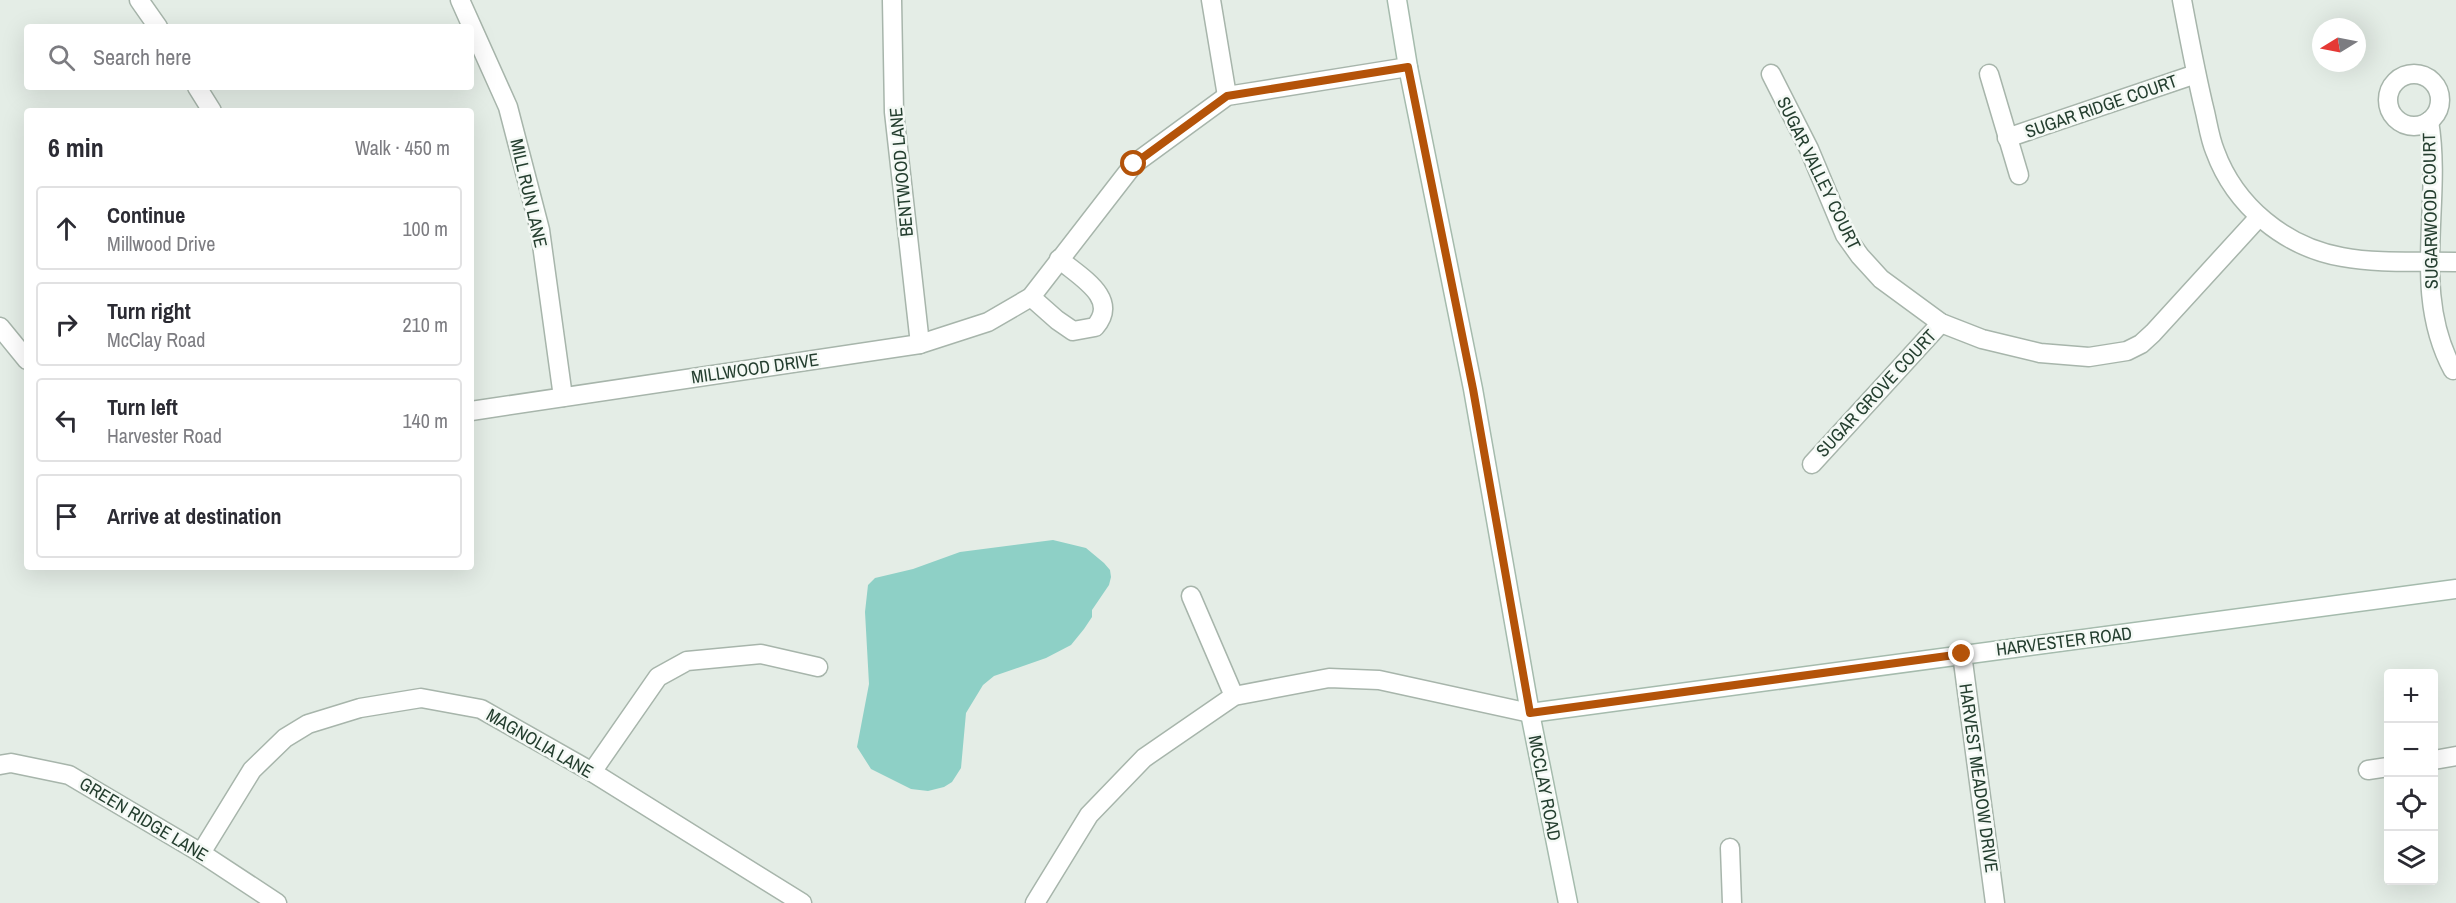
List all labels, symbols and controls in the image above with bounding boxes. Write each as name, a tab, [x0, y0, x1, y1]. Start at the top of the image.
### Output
north arrow	[2312, 18, 2366, 72]
search box	[24, 24, 474, 90]
icon: search	[45, 41, 78, 74]
text: Search here	[93, 42, 191, 72]
street label: SUGAR RIDGE COURT	[2021, 68, 2181, 144]
street label: SUGAR VALLEY COURT	[1771, 92, 1867, 254]
street label: BENTWOOD LANE	[883, 106, 919, 238]
text: 6 min	[48, 130, 104, 165]
street label: SUGARWOOD COURT	[2416, 133, 2444, 289]
text: Walk · 450 m	[355, 134, 450, 161]
street label: MILL RUN LANE	[504, 136, 554, 250]
route start	[1120, 150, 1146, 176]
text: Continue	[107, 200, 185, 230]
icon: ahead	[50, 212, 83, 245]
text: 100 m	[402, 215, 448, 242]
text: Millwood Drive	[107, 230, 215, 257]
text: Turn right	[107, 296, 191, 326]
icon: right	[50, 308, 83, 341]
text: 210 m	[402, 311, 448, 338]
street label: SUGAR GROVE COURT	[1810, 324, 1942, 462]
text: McClay Road	[107, 326, 205, 353]
street label: MILLWOOD DRIVE	[690, 347, 820, 389]
text: Turn left	[107, 392, 178, 422]
icon: left	[50, 404, 83, 437]
text: 140 m	[402, 407, 448, 434]
text: Harvester Road	[107, 422, 222, 449]
icon: arrive	[50, 500, 83, 533]
text: Arrive at destination	[107, 501, 281, 531]
street label: HARVESTER ROAD	[1995, 620, 2133, 662]
route end	[1948, 640, 1974, 666]
map controls	[2384, 669, 2438, 885]
button: +	[2384, 669, 2438, 723]
street label: HARVEST MEADOW DRIVE	[1953, 682, 2005, 874]
street label: MAGNOLIA LANE	[482, 702, 598, 784]
button: −	[2384, 723, 2438, 777]
street label: MCCLAY ROAD	[1523, 733, 1567, 843]
street label: GREEN RIDGE LANE	[75, 771, 213, 867]
button: locate	[2384, 777, 2438, 831]
button: layers	[2384, 831, 2438, 885]

